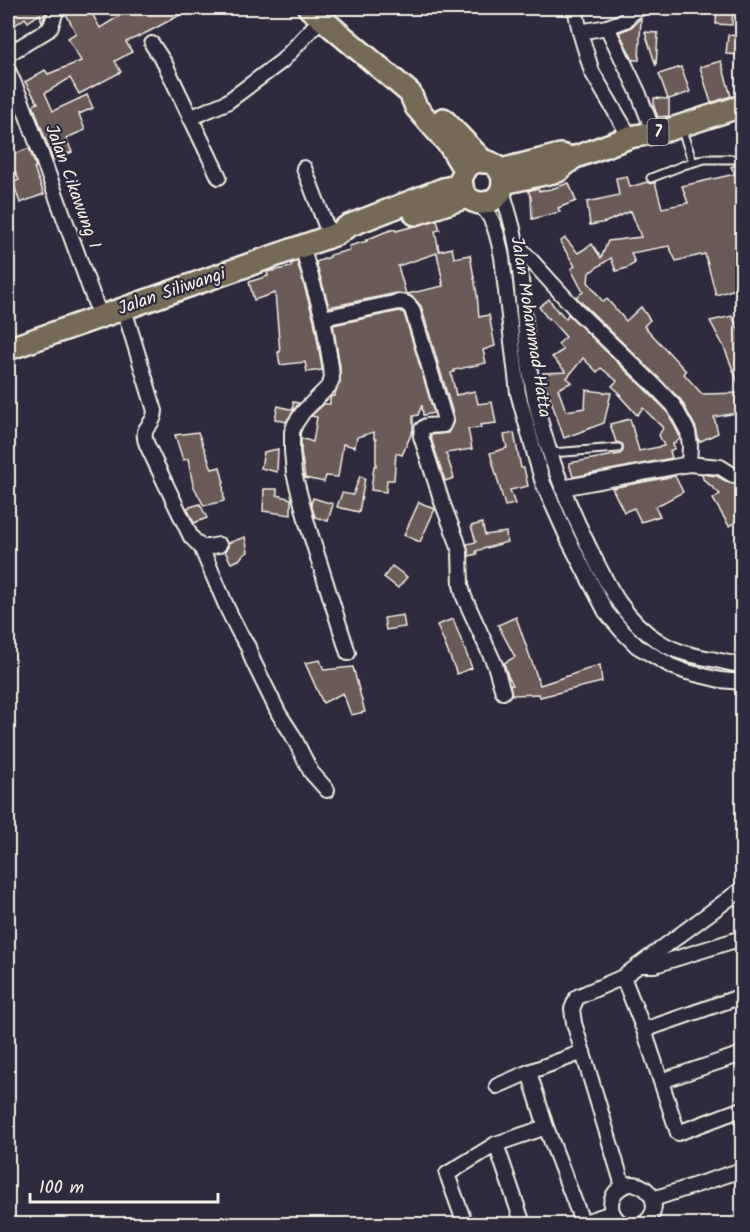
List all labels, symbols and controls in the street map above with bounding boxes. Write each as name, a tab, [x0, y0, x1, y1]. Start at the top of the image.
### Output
road number: 7	[648, 119, 668, 145]
street label: Jalan Cikawung I	[36, 121, 108, 253]
street label: Jalan Mohammad Hatta	[501, 234, 559, 420]
street label: Jalan Siliwangi	[114, 260, 230, 324]
scale bar	[30, 1166, 218, 1204]
text: 100 m	[39, 1174, 84, 1203]

